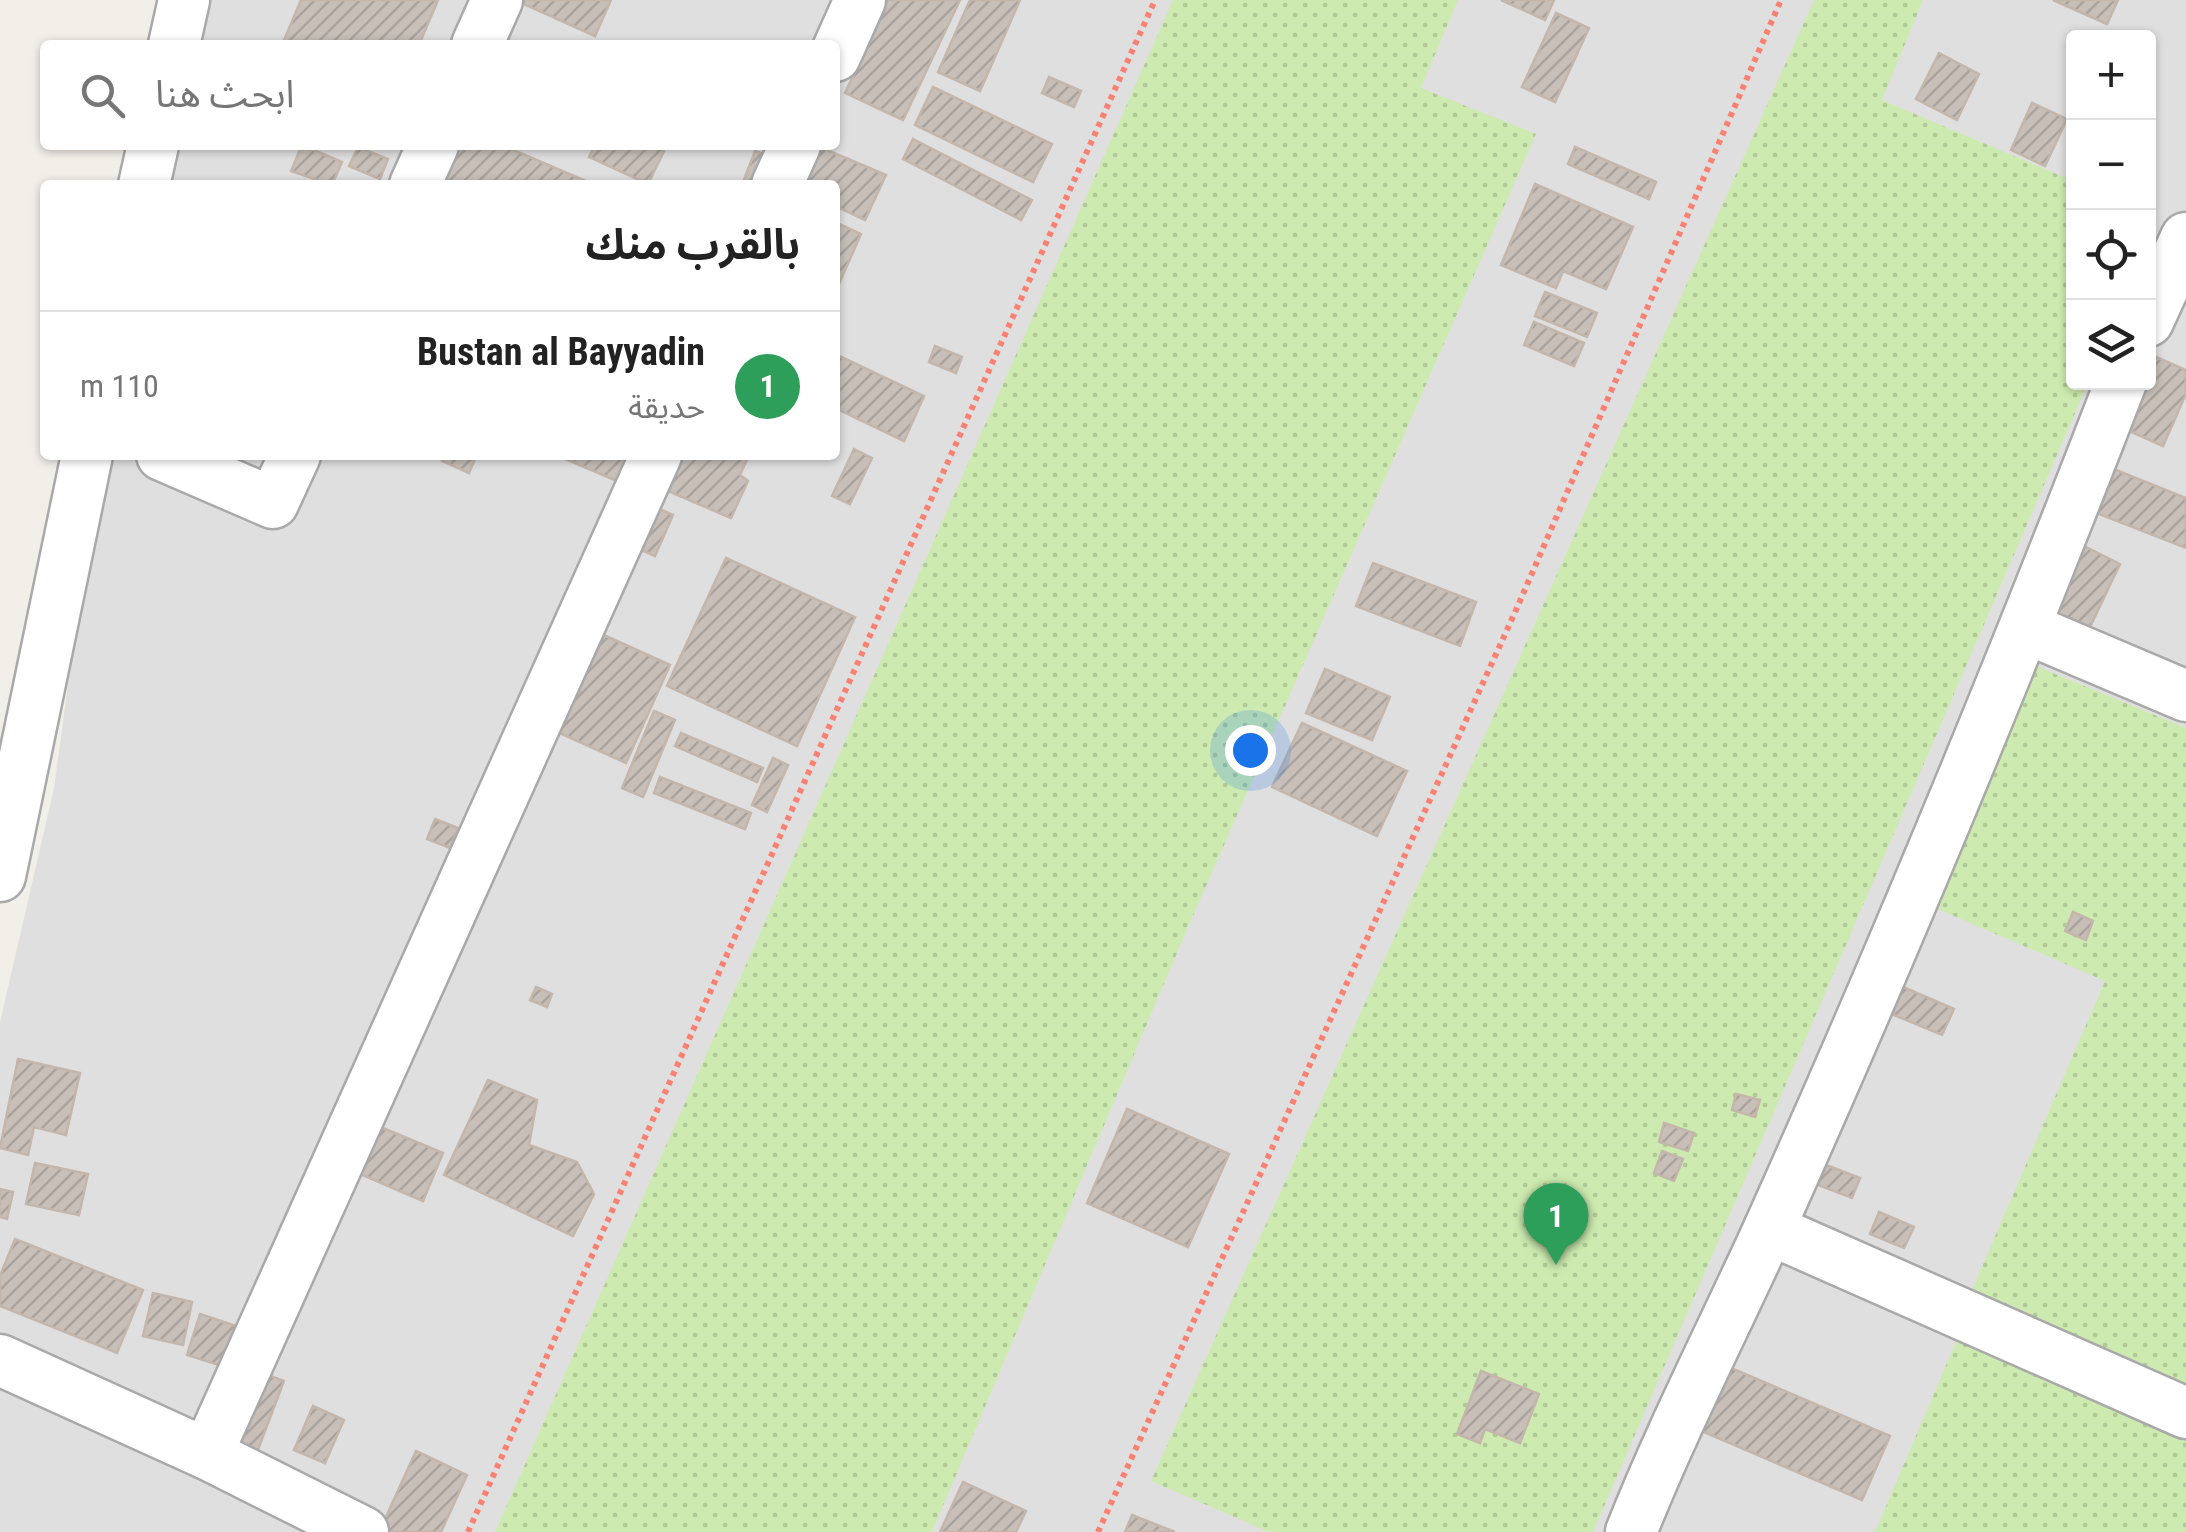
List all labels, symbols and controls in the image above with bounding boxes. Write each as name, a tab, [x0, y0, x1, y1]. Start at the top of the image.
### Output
map controls	[2066, 30, 2156, 390]
button: +	[2066, 30, 2156, 120]
search box	[40, 40, 840, 150]
icon: search	[75, 68, 130, 123]
text: ابحث هنا	[155, 72, 295, 116]
button: −	[2066, 120, 2156, 210]
button: locate	[2066, 210, 2156, 300]
text: بالقرب منك	[586, 220, 800, 269]
button: layers	[2066, 300, 2156, 390]
text: Bustan al Bayyadin	[417, 330, 705, 374]
text: 110 m	[80, 367, 159, 405]
text: 1	[759, 367, 776, 405]
text: حديقة	[628, 388, 705, 426]
your location	[1225, 725, 1276, 776]
pin: 1	[1524, 1182, 1588, 1265]

